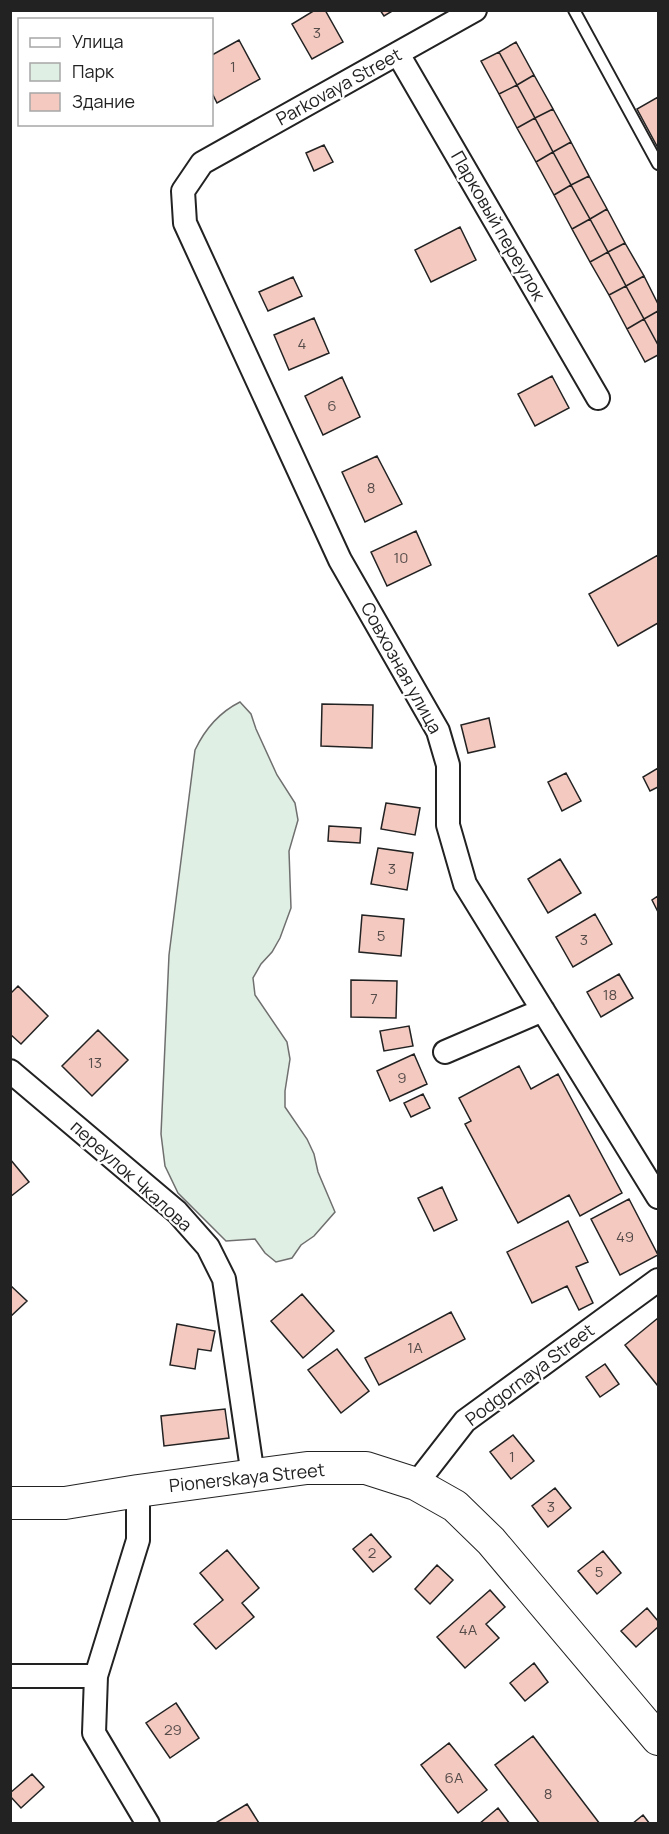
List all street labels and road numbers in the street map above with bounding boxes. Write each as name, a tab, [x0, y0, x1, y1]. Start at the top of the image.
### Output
street label: Parkovaya Street	[272, 42, 405, 130]
street label: Парковый переулок	[446, 146, 552, 306]
street label: Совхозная улица	[356, 597, 448, 738]
street label: переулок Чкалова	[66, 1114, 198, 1236]
street label: Podgornaya Street	[460, 1318, 599, 1431]
street label: Pionerskaya Street	[168, 1457, 326, 1497]

